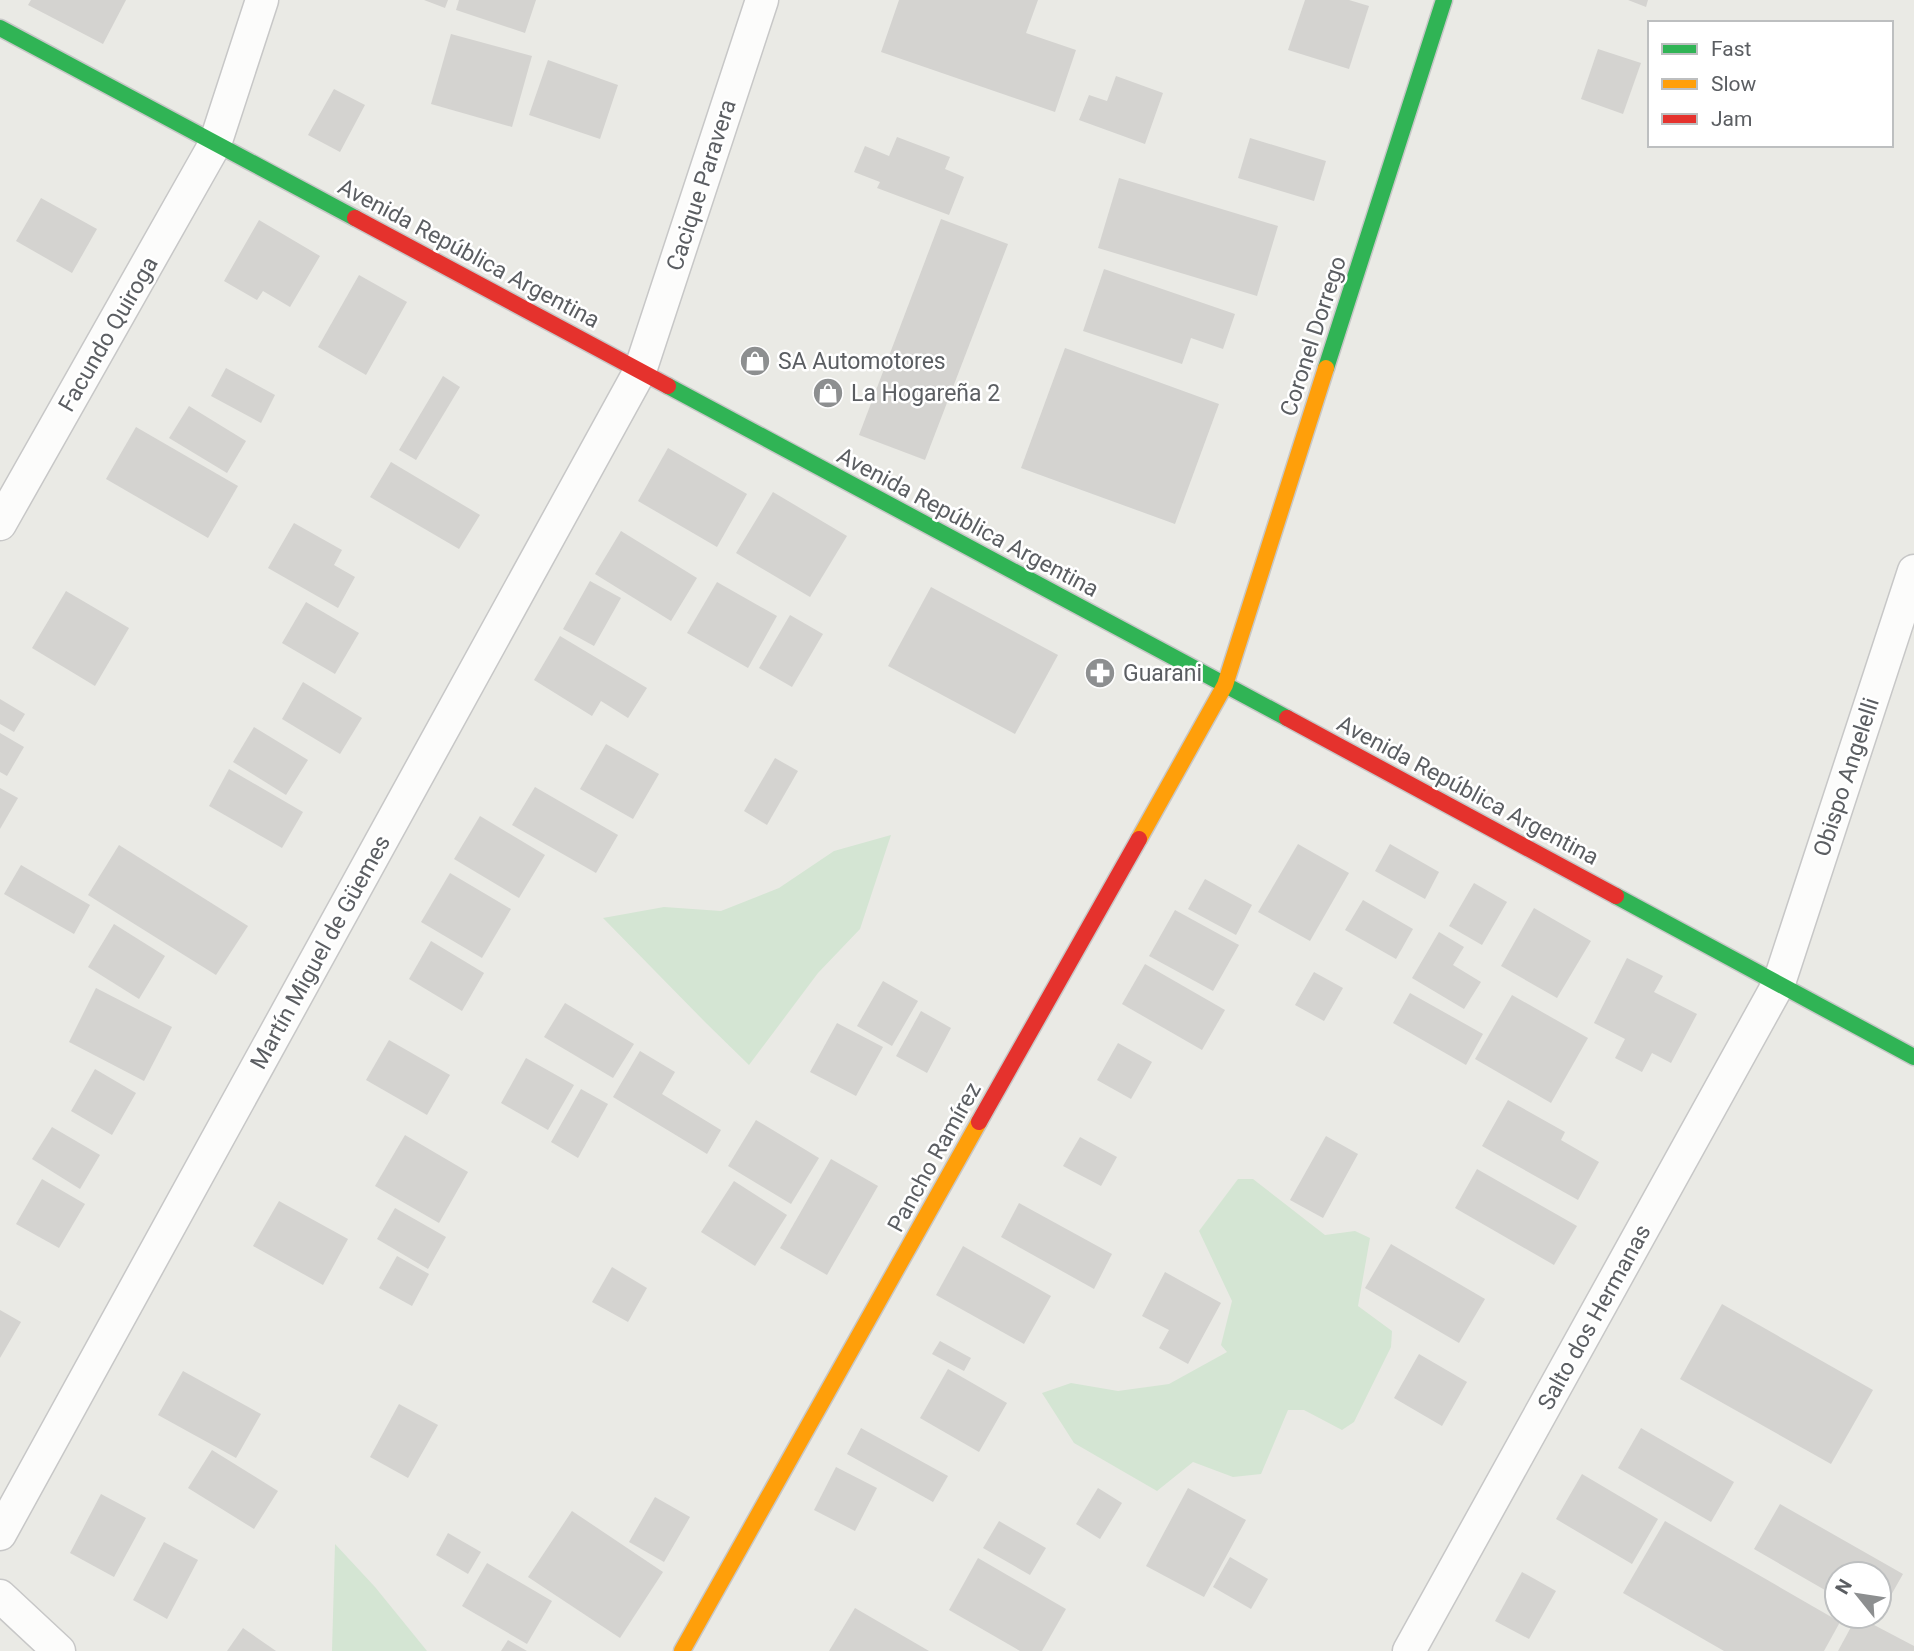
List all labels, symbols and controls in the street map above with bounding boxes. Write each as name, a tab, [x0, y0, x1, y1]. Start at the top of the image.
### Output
legend	[1648, 21, 1893, 147]
text: Fast	[1711, 37, 1752, 61]
text: Slow	[1711, 72, 1757, 96]
street label: Cacique Paravera	[661, 96, 742, 274]
text: Jam	[1711, 107, 1752, 131]
street label: Avenida República Argentina	[333, 173, 604, 334]
street label: Facundo Quiroga	[53, 252, 164, 416]
street label: Coronel Dorrego	[1275, 253, 1352, 420]
shop icon: SA Automotores	[738, 344, 772, 378]
place label: SA Automotores	[778, 348, 946, 375]
shop icon: La Hogareña 2	[811, 376, 845, 410]
place label: La Hogareña 2	[851, 380, 1000, 407]
street label: Avenida República Argentina	[832, 442, 1103, 603]
pharmacy icon: Guarani	[1083, 656, 1117, 690]
place label: Guarani	[1123, 660, 1202, 687]
street label: Obispo Angelelli	[1808, 694, 1885, 860]
street label: Avenida República Argentina	[1332, 710, 1603, 871]
street label: Martín Miguel de Güemes	[245, 831, 396, 1074]
street label: Pancho Ramírez	[882, 1078, 987, 1237]
street label: Salto dos Hermanas	[1532, 1220, 1657, 1415]
north arrow	[1823, 1560, 1893, 1630]
text: N	[1830, 1575, 1857, 1598]

